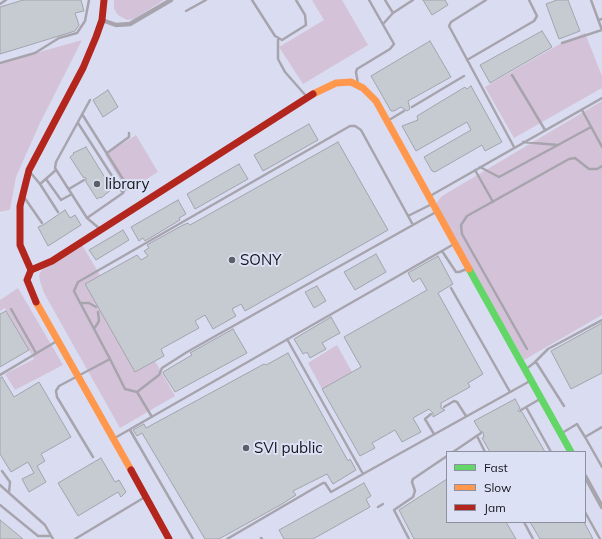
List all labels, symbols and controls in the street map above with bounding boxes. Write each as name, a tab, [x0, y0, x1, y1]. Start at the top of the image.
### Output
place label: library	[105, 175, 149, 193]
marker: library	[92, 179, 102, 189]
place label: SONY	[240, 251, 281, 269]
marker: SONY	[227, 255, 237, 265]
place label: SVI public	[254, 439, 323, 457]
marker: SVI public	[241, 443, 251, 453]
legend	[446, 451, 586, 523]
text: Fast	[484, 460, 508, 475]
text: Slow	[484, 480, 512, 495]
text: Jam	[484, 500, 506, 515]

